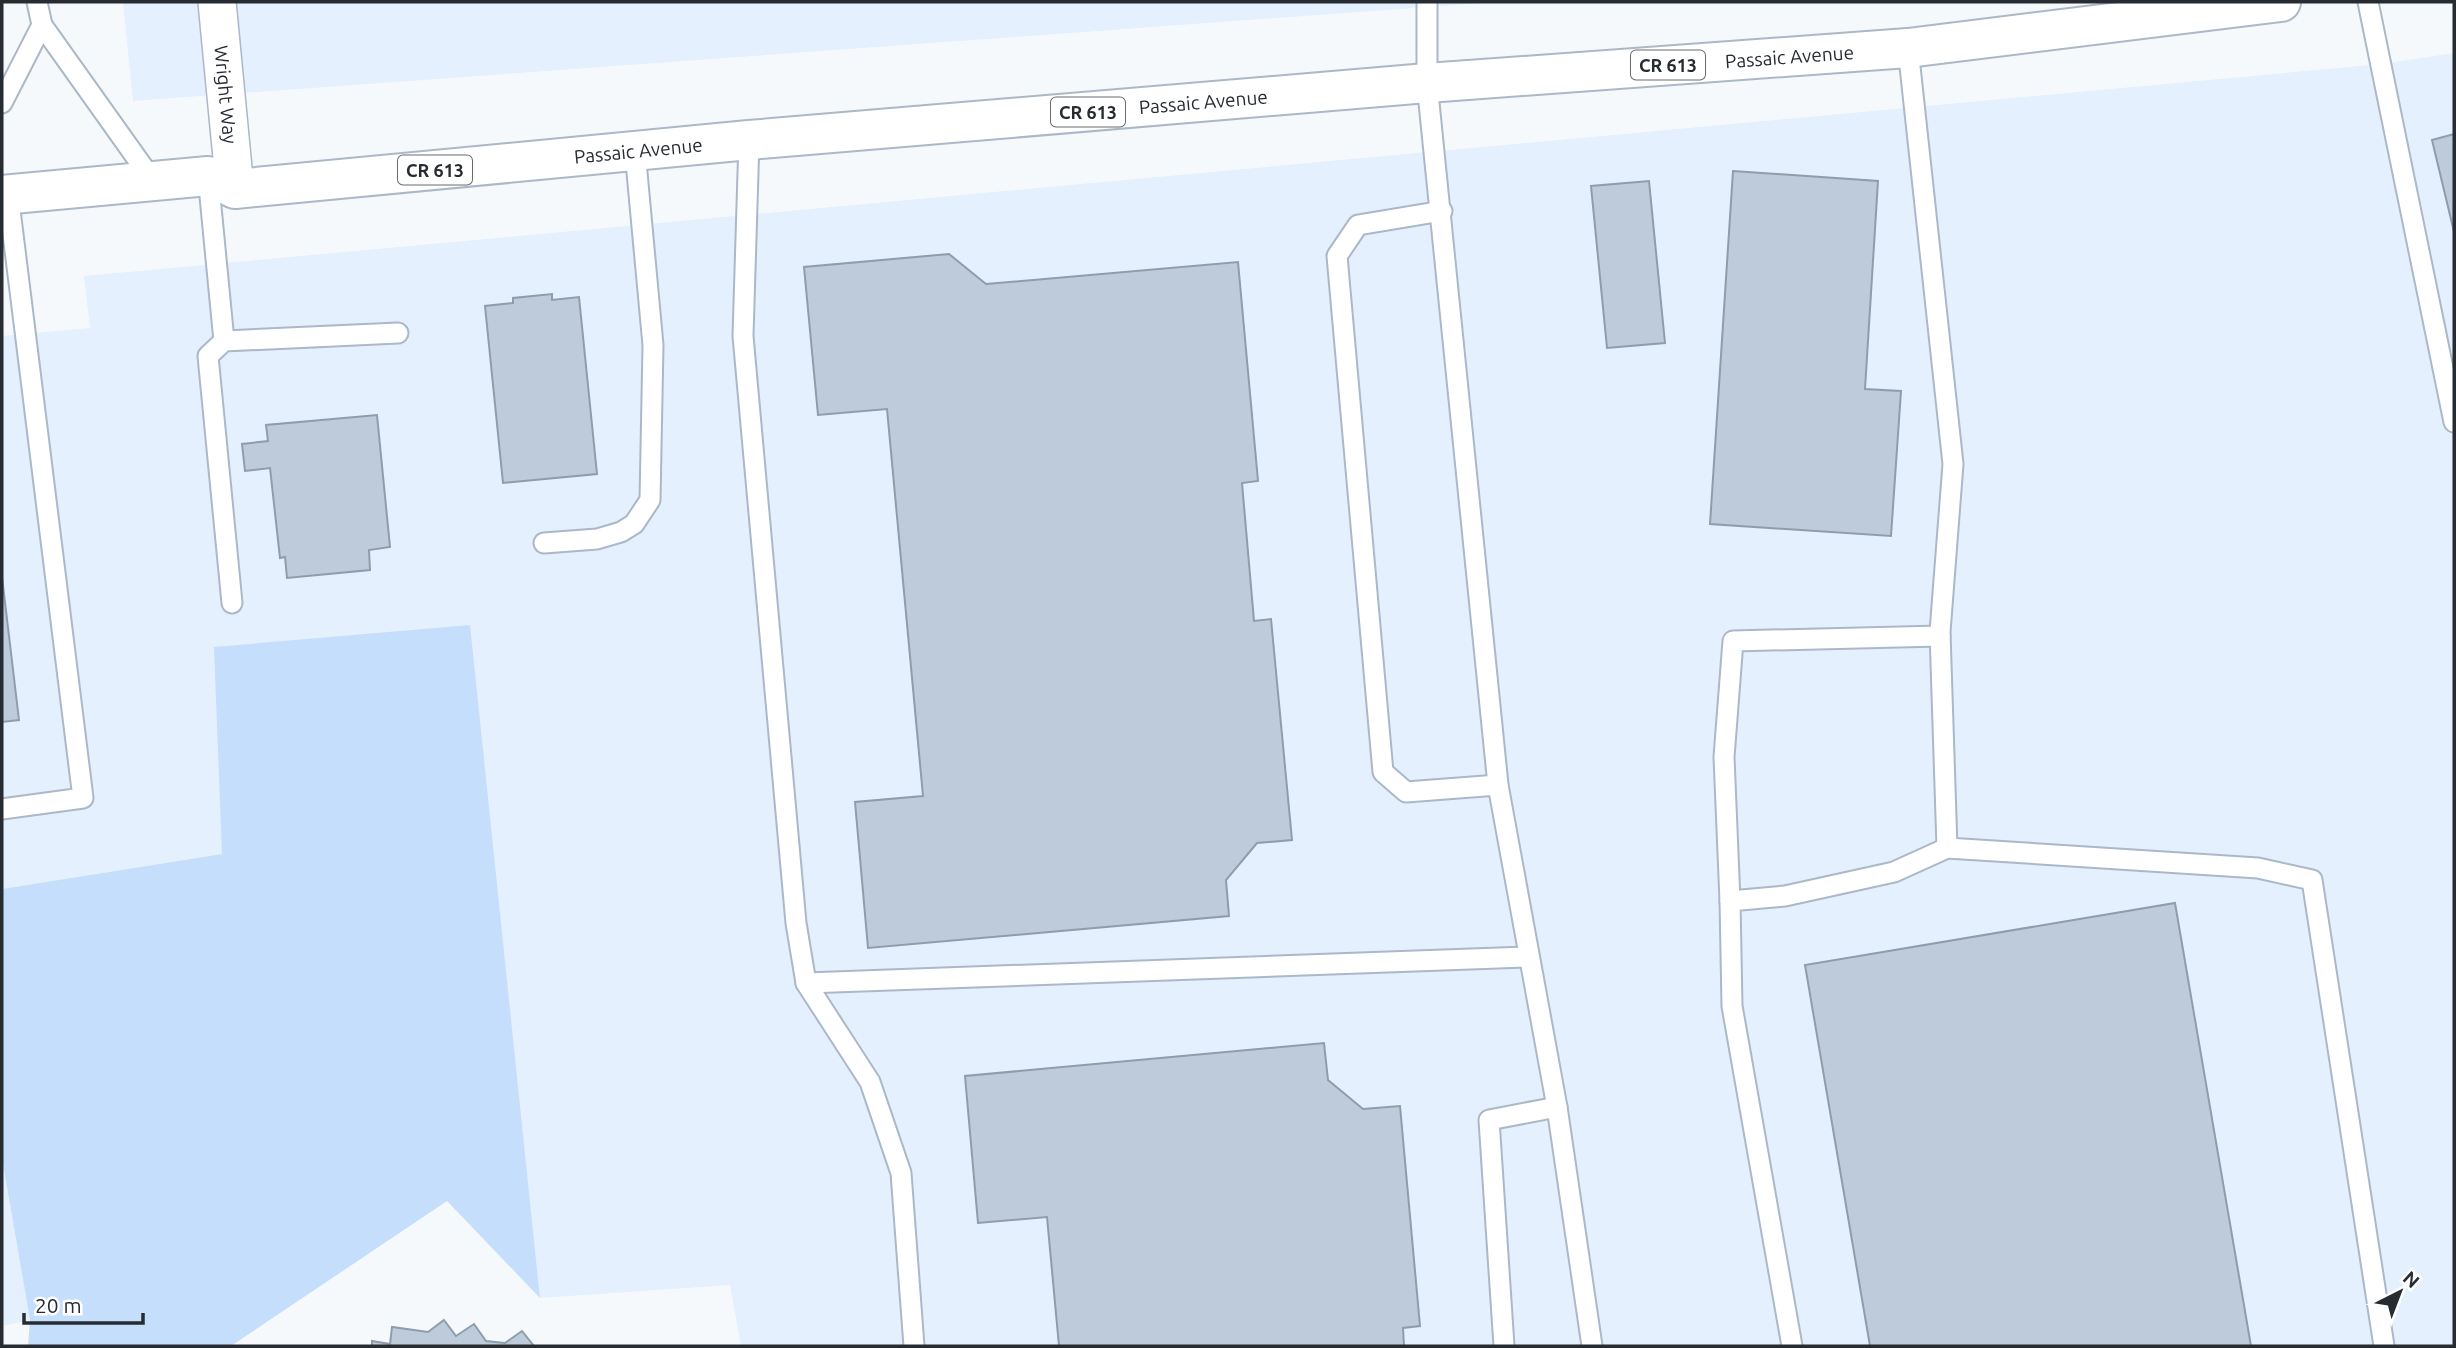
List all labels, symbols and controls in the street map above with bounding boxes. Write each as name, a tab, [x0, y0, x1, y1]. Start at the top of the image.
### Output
street label: Passaic Avenue	[1724, 41, 1855, 72]
street label: Wright Way	[210, 44, 242, 145]
road number: CR 613	[1631, 51, 1705, 80]
street label: Passaic Avenue	[1138, 85, 1268, 118]
road number: CR 613	[1051, 98, 1125, 127]
street label: Passaic Avenue	[573, 133, 704, 168]
road number: CR 613	[398, 155, 472, 184]
north arrow	[2365, 1257, 2435, 1327]
text: N	[2399, 1266, 2424, 1292]
scale bar	[24, 1282, 144, 1326]
text: 20 m	[35, 1293, 82, 1317]

